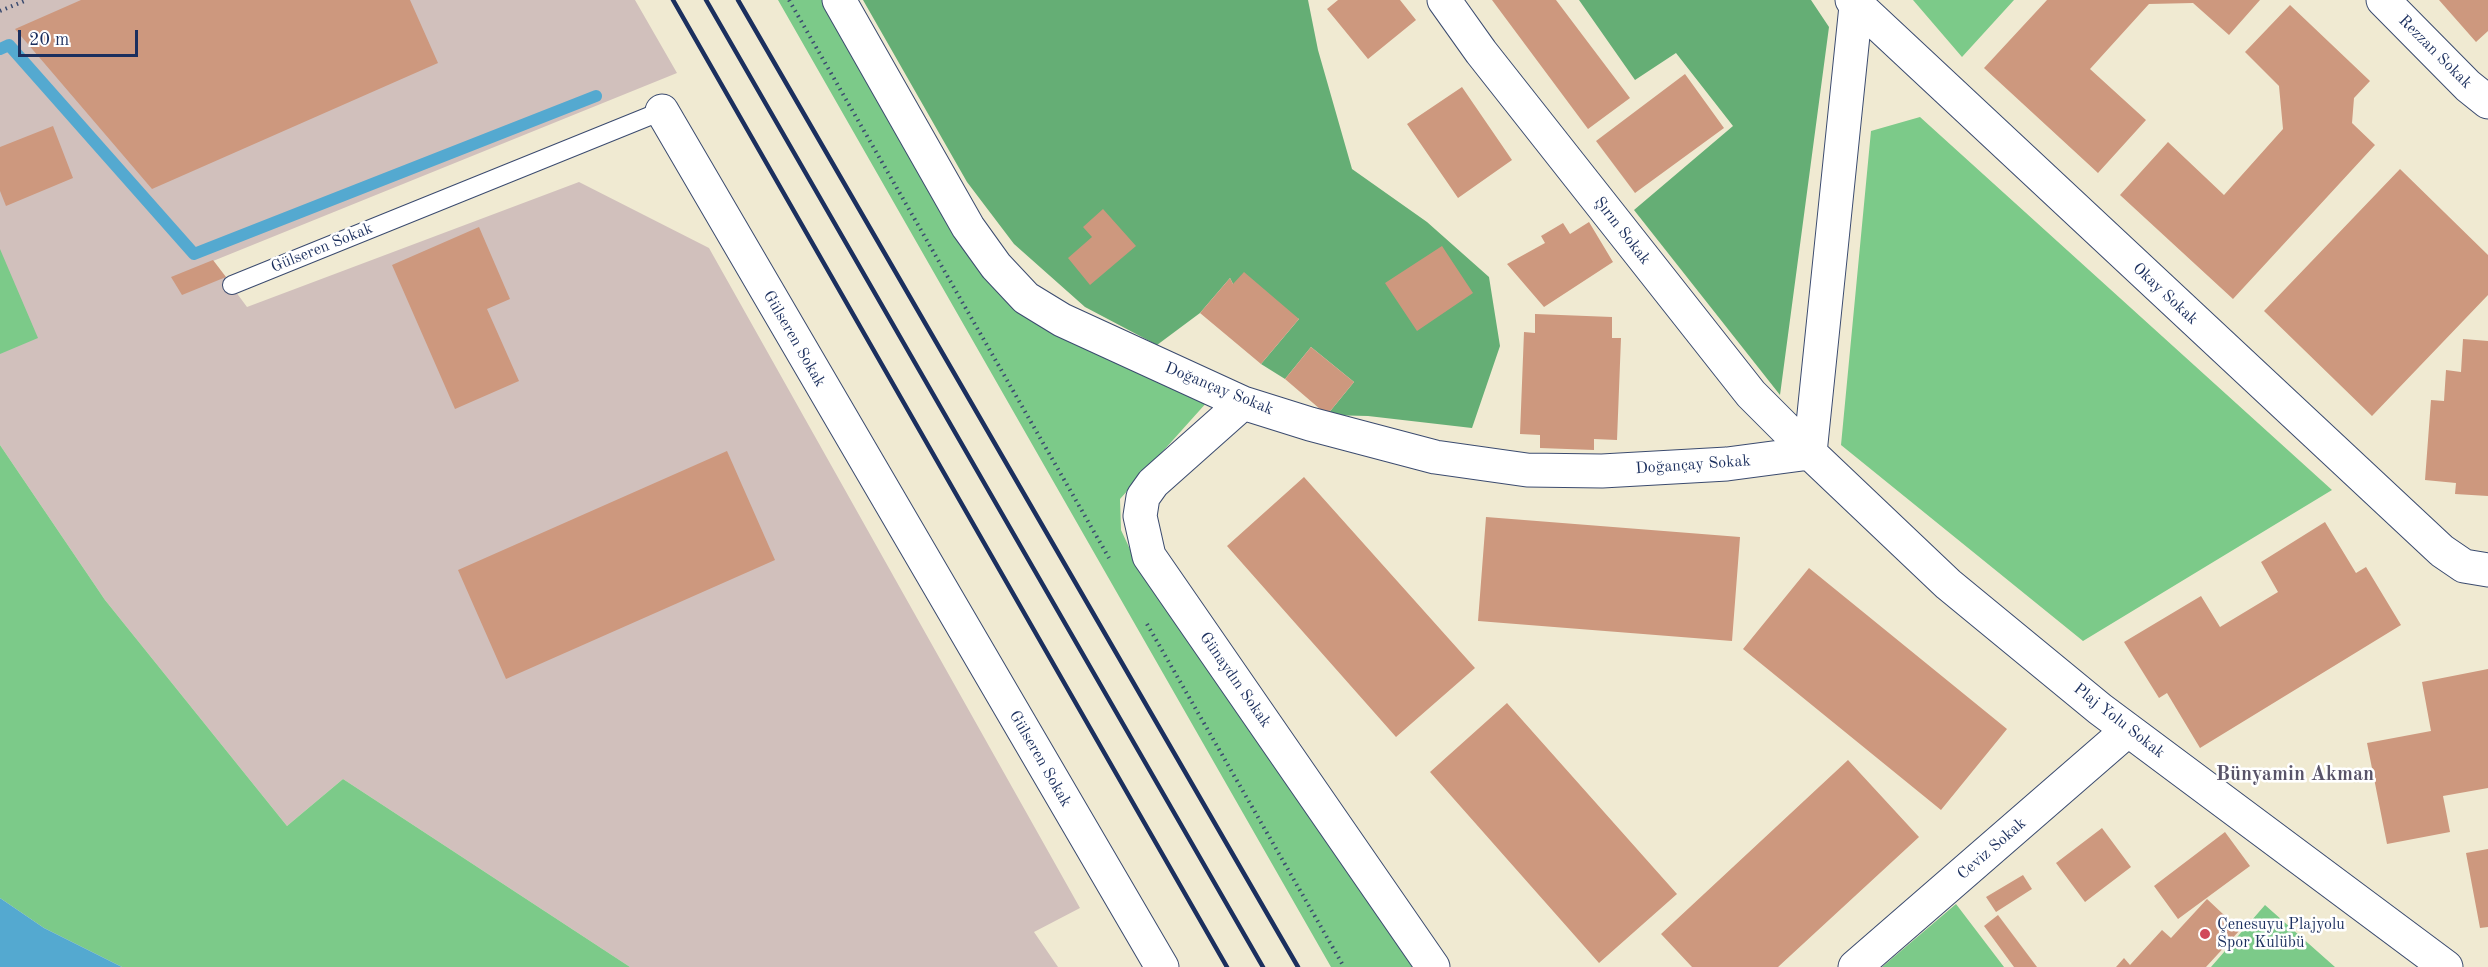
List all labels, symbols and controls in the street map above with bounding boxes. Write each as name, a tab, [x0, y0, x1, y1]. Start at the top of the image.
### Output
street label: Rezzan Sokak	[2394, 11, 2476, 93]
scale bar	[21, 18, 141, 56]
text: 20 m	[29, 31, 69, 49]
street label: Şırın Sokak	[1590, 193, 1654, 269]
street label: Gülseren Sokak	[268, 219, 376, 277]
street label: Okay Sokak	[2128, 259, 2202, 329]
street label: Gülseren Sokak	[759, 287, 829, 391]
street label: Doğançay Sokak	[1162, 358, 1276, 420]
street label: Doğançay Sokak	[1635, 451, 1751, 479]
street label: Günaydın Sokak	[1195, 629, 1275, 731]
street label: Plaj Yolu Sokak	[2069, 679, 2169, 763]
street label: Gülseren Sokak	[1005, 707, 1075, 811]
district label: Bünyamin Akman	[2216, 763, 2374, 787]
street label: Ceviz Sokak	[1954, 814, 2030, 884]
place label: Çenesuyu Plajyolu Spor Kulübü	[2217, 915, 2345, 953]
marker: Çenesuyu Plajyolu Spor Kulübü	[2198, 927, 2212, 941]

